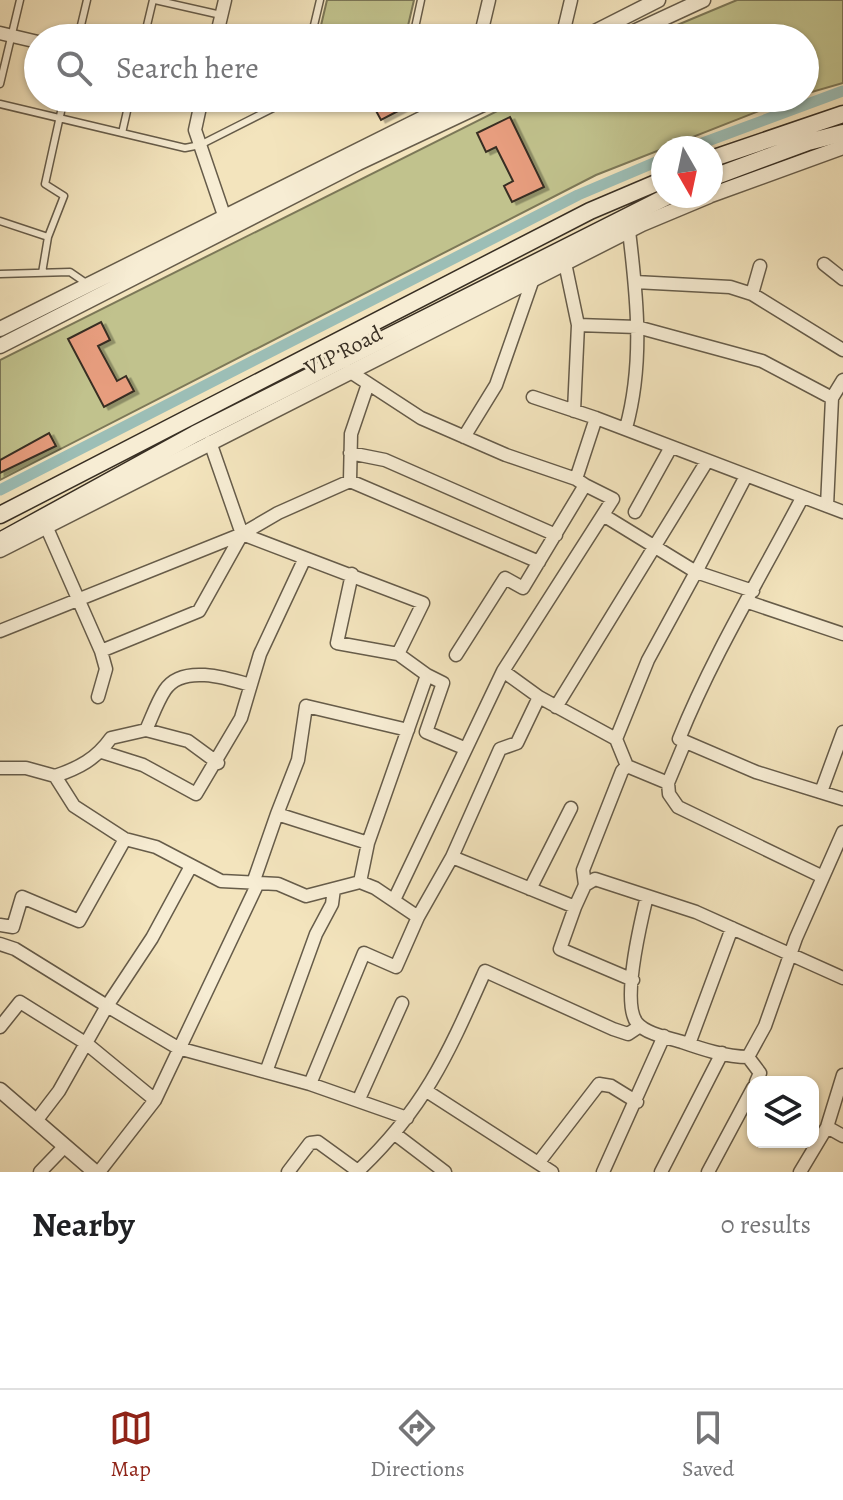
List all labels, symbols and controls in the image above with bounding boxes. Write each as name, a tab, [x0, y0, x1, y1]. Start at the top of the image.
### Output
search box	[24, 24, 819, 112]
icon: search	[52, 46, 96, 90]
text: Search here	[116, 48, 259, 88]
north arrow	[651, 136, 723, 208]
street label: VIP Road	[298, 318, 388, 384]
map controls	[747, 1076, 819, 1148]
button: layers	[747, 1076, 819, 1148]
text: Nearby	[32, 1201, 135, 1248]
text: 0 results	[721, 1207, 811, 1242]
tab: Map	[109, 1406, 153, 1484]
tab: Directions	[370, 1406, 465, 1484]
tab: Saved	[682, 1406, 734, 1484]

